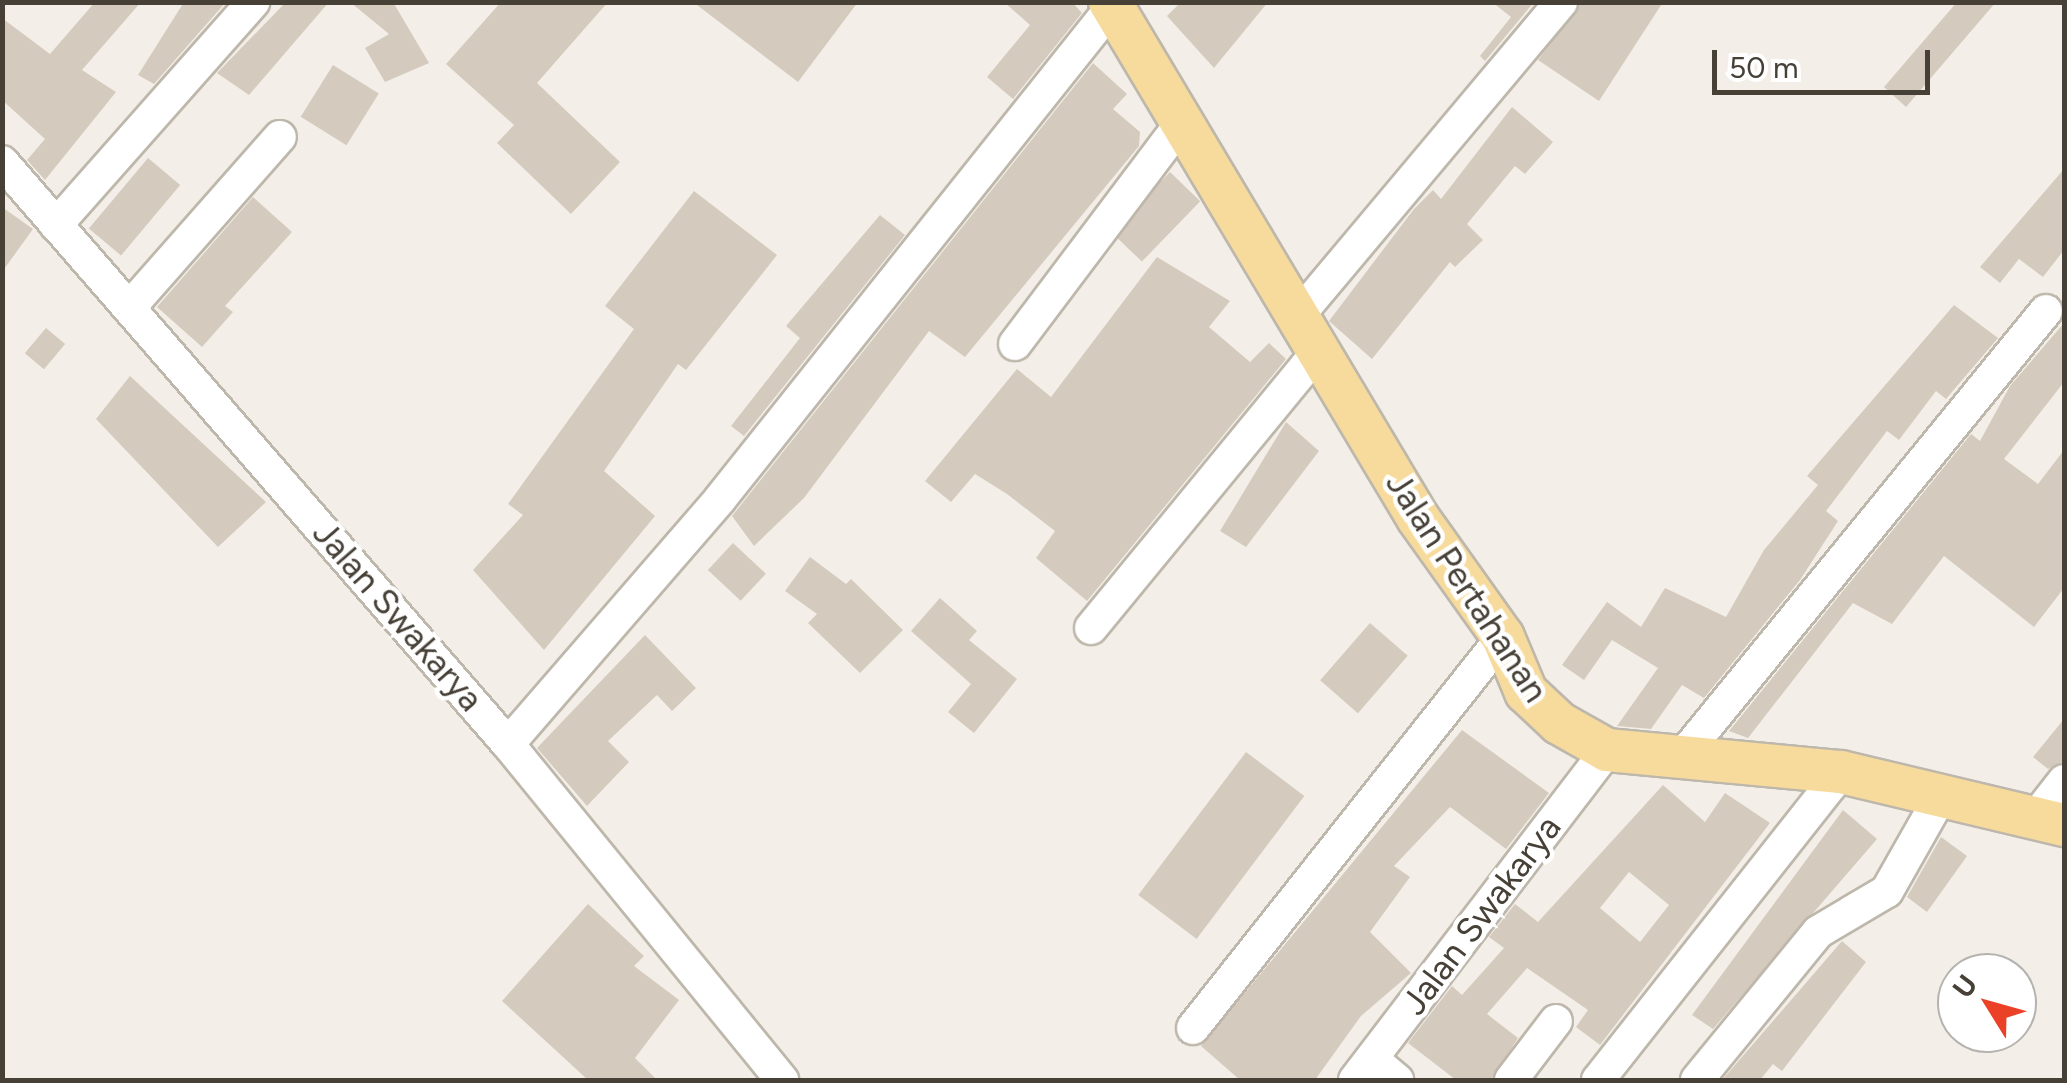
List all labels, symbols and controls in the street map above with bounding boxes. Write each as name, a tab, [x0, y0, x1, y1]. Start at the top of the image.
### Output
scale bar	[1717, 30, 1934, 92]
text: 50 m	[1729, 49, 1798, 86]
street label: Jalan Pertahanan	[1377, 464, 1557, 710]
street label: Jalan Swakarya	[304, 512, 492, 720]
street label: Jalan Swakarya	[1393, 807, 1569, 1023]
north arrow	[1937, 953, 2037, 1053]
text: U	[1945, 968, 1984, 1004]

